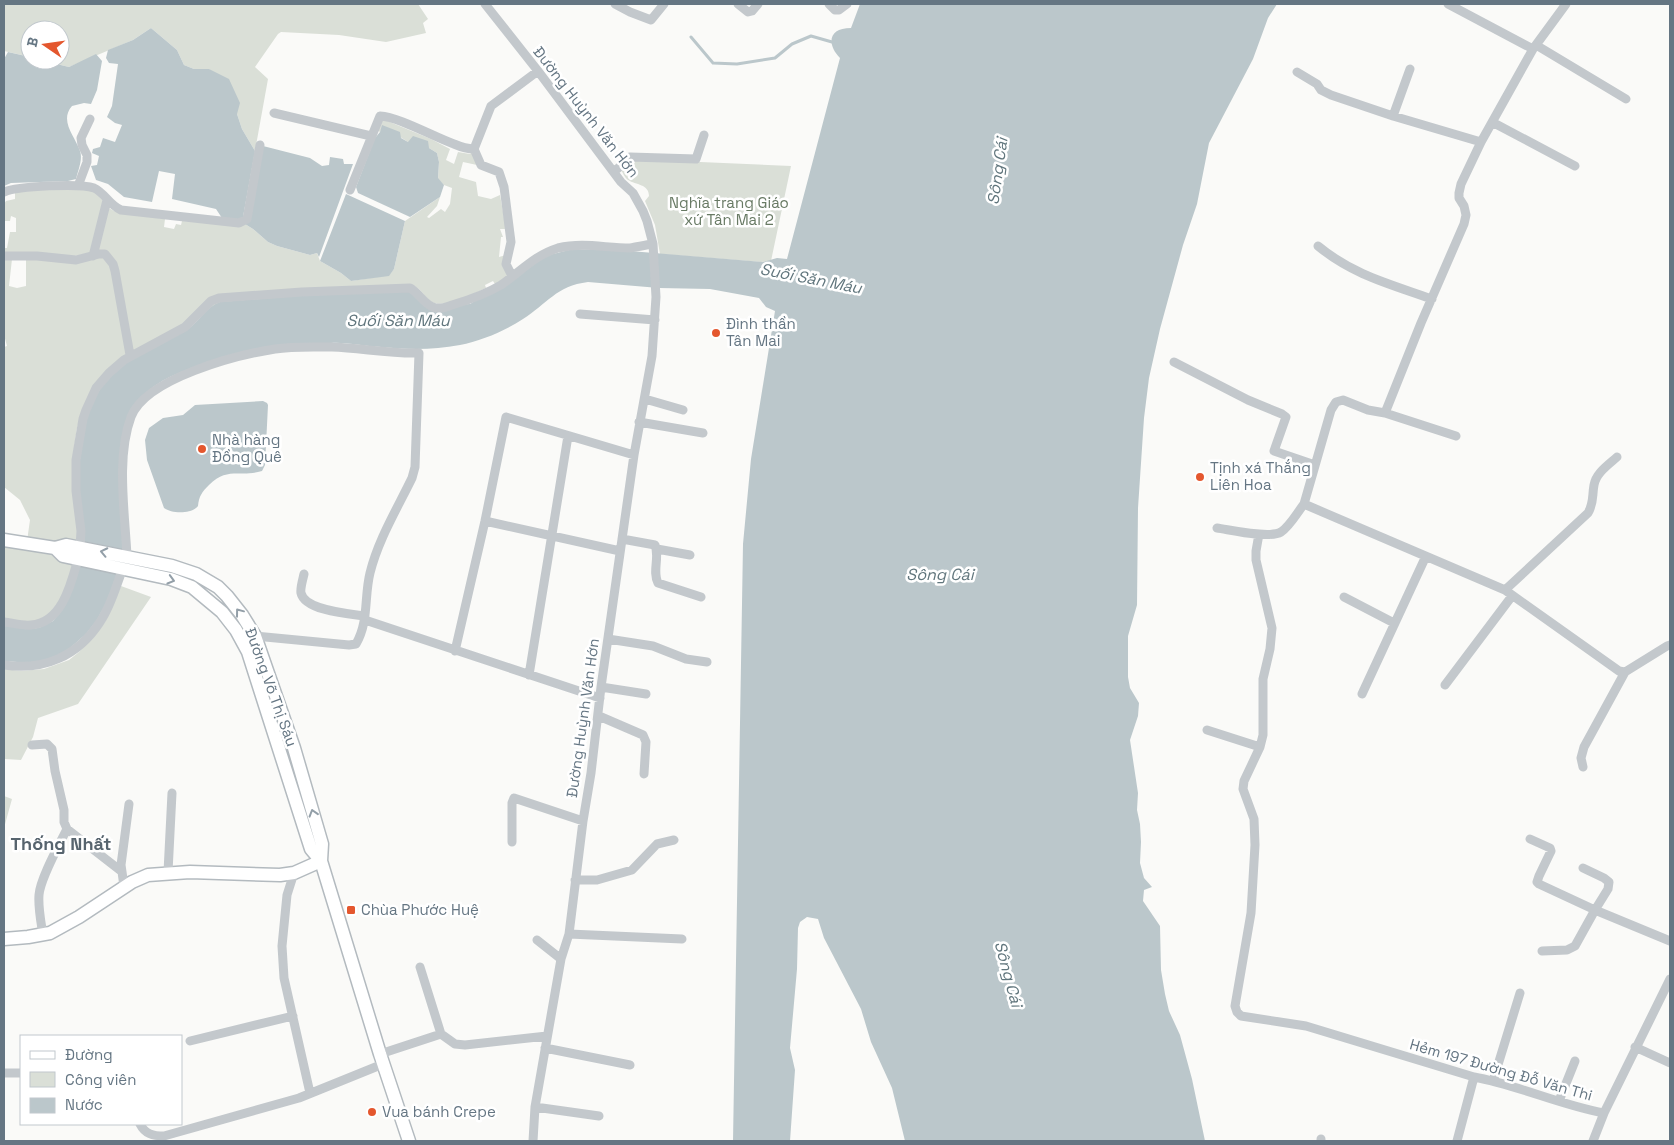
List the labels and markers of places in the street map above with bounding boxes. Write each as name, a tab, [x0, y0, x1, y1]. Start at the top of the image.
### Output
place label: Đình thần Tân Mai	[726, 314, 796, 350]
marker: Đình thần Tân Mai	[710, 327, 722, 339]
place label: Nhà hàng Đồng Quê	[212, 430, 282, 466]
marker: Nhà hàng Đồng Quê	[196, 443, 208, 455]
place label: Tịnh xá Thắng Liên Hoa	[1210, 458, 1311, 494]
marker: Tịnh xá Thắng Liên Hoa	[1194, 471, 1206, 483]
place label: Chùa Phước Huệ	[361, 900, 479, 919]
marker: Chùa Phước Huệ	[345, 904, 357, 916]
place label: Vua bánh Crepe	[382, 1102, 496, 1121]
marker: Vua bánh Crepe	[366, 1106, 378, 1118]

